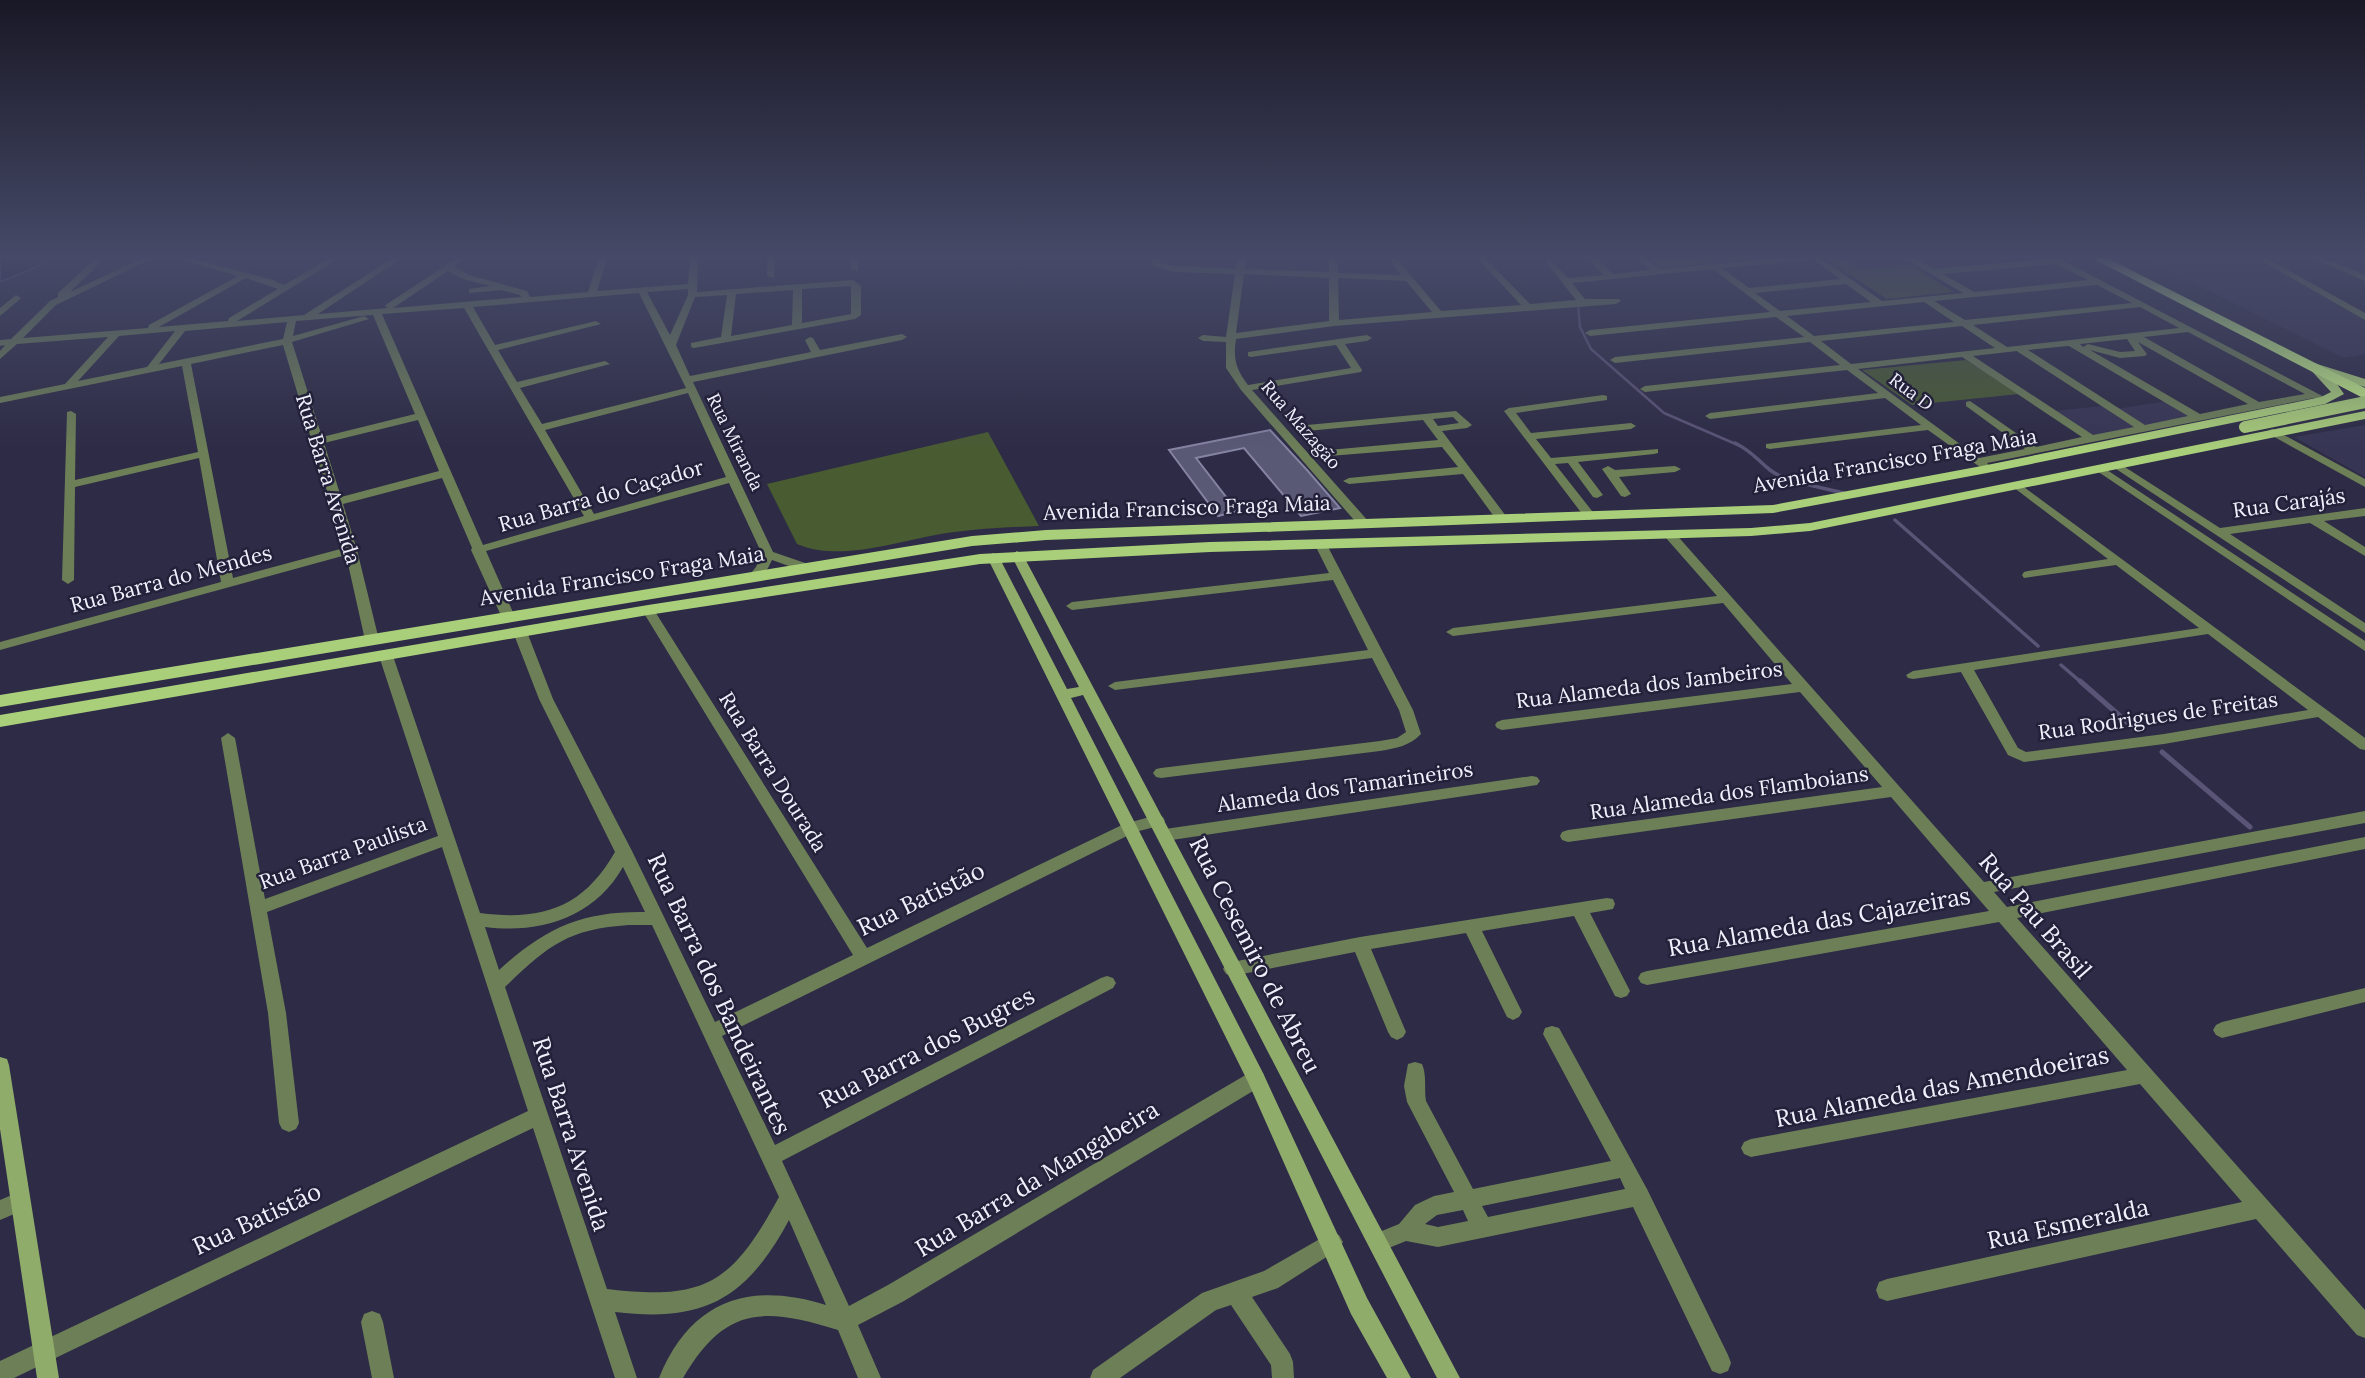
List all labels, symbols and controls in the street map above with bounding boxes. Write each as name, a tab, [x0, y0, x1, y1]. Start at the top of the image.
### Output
street label: Rua D	[1885, 368, 1938, 416]
street label: Rua Mazagão	[1257, 376, 1346, 474]
street label: Rua Miranda	[702, 389, 769, 494]
street label: Rua Barra Avenida	[290, 390, 367, 568]
street label: Avenida Francisco Fraga Maia	[1750, 422, 2039, 499]
street label: Rua Barra do Caçador	[495, 453, 707, 538]
street label: Rua Carajás	[2231, 481, 2347, 524]
street label: Avenida Francisco Fraga Maia	[1042, 489, 1331, 526]
street label: Rua Barra do Mendes	[67, 539, 275, 618]
street label: Avenida Francisco Fraga Maia	[477, 540, 766, 611]
street label: Rua Alameda dos Jambeiros	[1514, 655, 1784, 714]
street label: Rua Rodrigues de Freitas	[2036, 685, 2280, 746]
street label: Rua Barra Dourada	[713, 687, 834, 857]
street label: Alameda dos Tamarineiros	[1214, 755, 1475, 818]
street label: Rua Alameda dos Flamboians	[1588, 760, 1870, 825]
street label: Rua Barra Paulista	[255, 810, 431, 895]
street label: Rua Cesemiro de Abreu	[1182, 831, 1329, 1078]
street label: Rua Pau Brasil	[1972, 846, 2099, 985]
street label: Rua Barra dos Bandeirantes	[641, 848, 798, 1139]
street label: Rua Batistão	[852, 854, 990, 943]
street label: Rua Alameda das Cajazeiras	[1665, 880, 1973, 963]
street label: Rua Barra dos Bugres	[814, 980, 1040, 1115]
street label: Rua Barra Avenida	[525, 1033, 617, 1235]
street label: Rua Alameda das Amendoeiras	[1772, 1039, 2112, 1134]
street label: Rua Barra da Mangabeira	[909, 1094, 1164, 1264]
street label: Rua Batistão	[188, 1175, 326, 1262]
street label: Rua Esmeralda	[1984, 1191, 2152, 1256]

